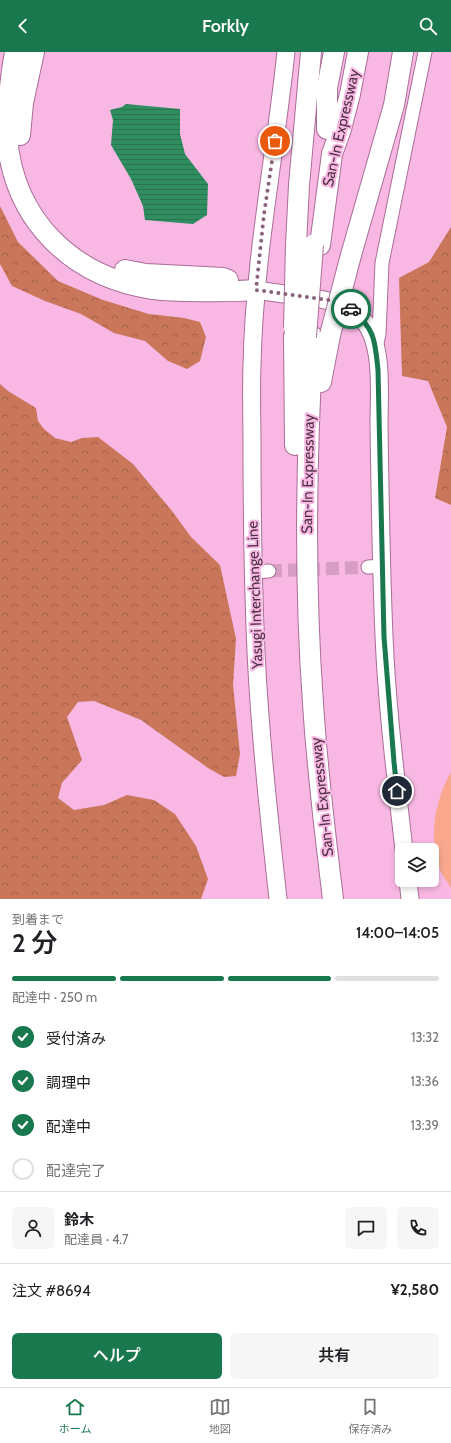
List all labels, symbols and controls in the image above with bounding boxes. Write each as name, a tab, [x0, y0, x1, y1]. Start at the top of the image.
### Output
icon: back	[12, 15, 34, 37]
text: Forkly	[202, 15, 249, 37]
icon: search	[417, 15, 439, 37]
street label: San-In Expressway	[319, 67, 363, 188]
pin	[258, 124, 292, 158]
icon: bag	[264, 130, 286, 152]
courier	[331, 289, 371, 329]
icon: car	[340, 298, 362, 320]
street label: San-In Expressway	[298, 414, 318, 534]
street label: Yasugi Interchange Line	[243, 520, 267, 670]
street label: San-In Expressway	[307, 736, 337, 858]
pin	[380, 774, 414, 808]
icon: home	[386, 780, 408, 802]
map controls	[395, 843, 439, 887]
button: layers	[395, 843, 439, 887]
text: 到着まで	[12, 911, 64, 927]
text: 14:00–14:05	[356, 924, 439, 942]
text: 2 分	[12, 927, 58, 959]
text: 配達中 · 250 m	[12, 989, 97, 1005]
icon: check	[12, 1026, 34, 1048]
text: 13:32	[411, 1029, 439, 1045]
text: 受付済み	[46, 1030, 106, 1048]
icon: check	[12, 1070, 34, 1092]
text: 13:36	[411, 1073, 439, 1089]
text: 調理中	[46, 1074, 91, 1092]
icon: check	[12, 1114, 34, 1136]
text: 13:39	[411, 1117, 439, 1133]
text: 配達中	[46, 1118, 91, 1136]
text: 配達完了	[46, 1162, 106, 1180]
button: person	[12, 1207, 54, 1249]
button: chat	[345, 1207, 387, 1249]
button: phone	[397, 1207, 439, 1249]
text: 鈴木	[64, 1211, 94, 1229]
text: 配達員 · 4.7	[64, 1231, 129, 1247]
text: ¥2,580	[391, 1281, 439, 1299]
text: 注文 #8694	[12, 1282, 91, 1300]
button: ヘルプ	[12, 1333, 222, 1379]
button: 共有	[230, 1333, 439, 1379]
tab: ホーム	[59, 1396, 91, 1436]
tab: 地図	[209, 1396, 231, 1436]
tab: 保存済み	[348, 1396, 392, 1436]

